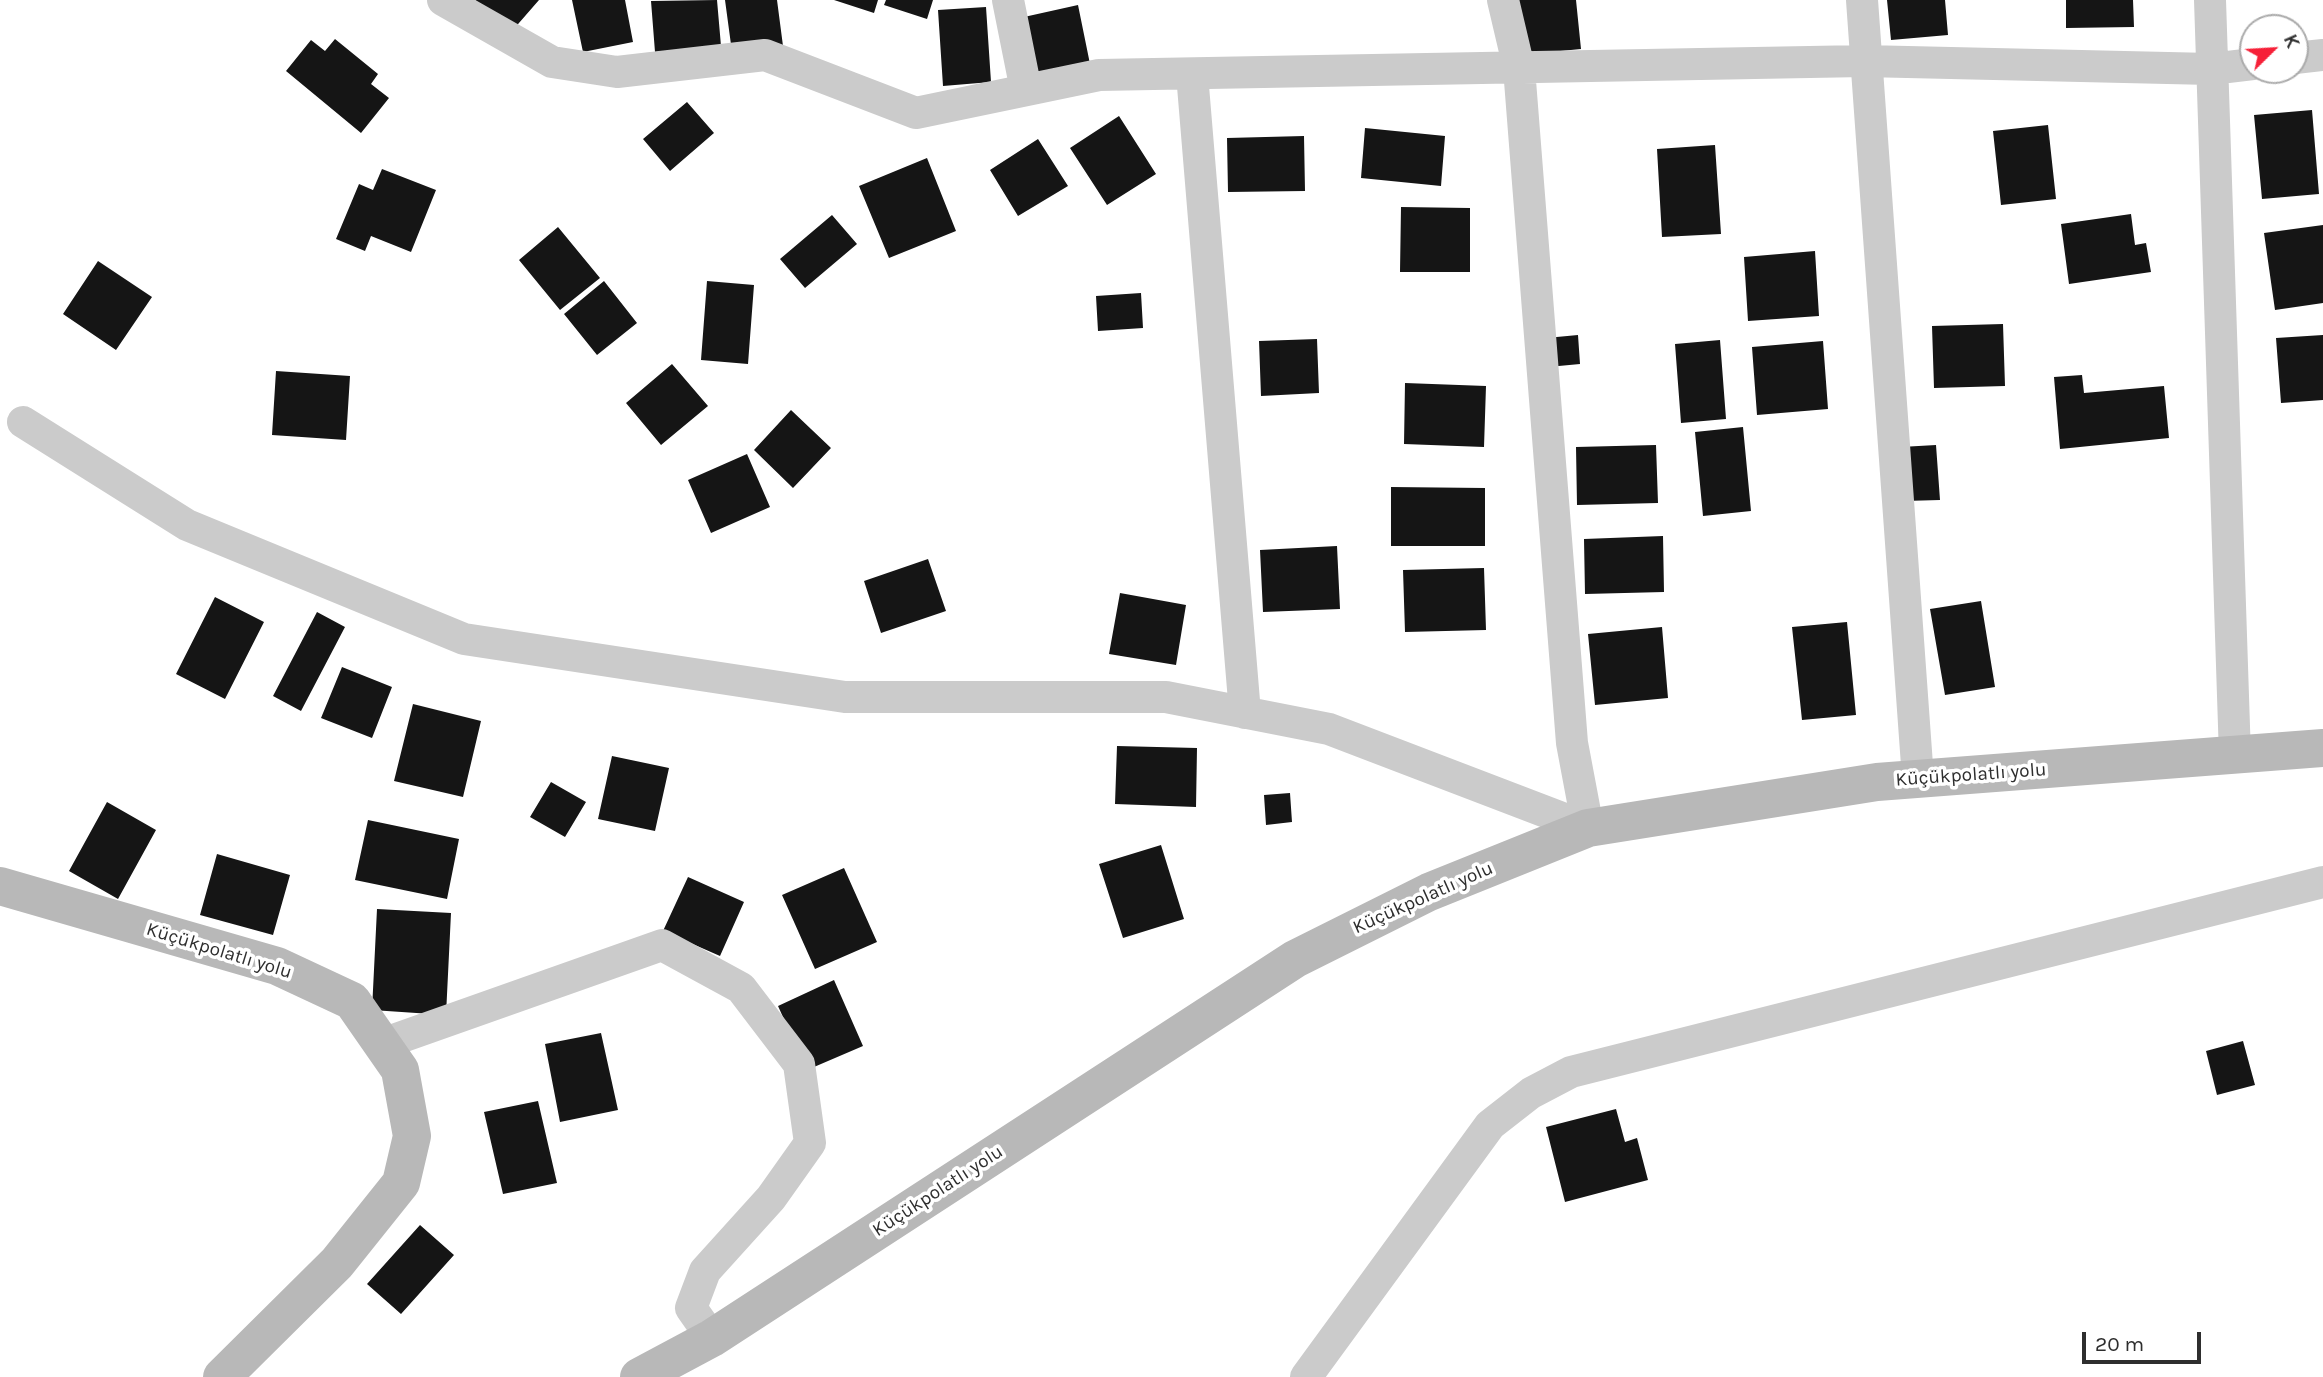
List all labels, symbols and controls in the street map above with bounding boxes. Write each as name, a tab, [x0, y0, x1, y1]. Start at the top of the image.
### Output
north arrow	[2239, 14, 2309, 84]
text: K	[2279, 31, 2304, 51]
street label: Küçükpolatlı yolu	[1895, 758, 2047, 792]
street label: Küçükpolatlı yolu	[1349, 857, 1497, 939]
street label: Küçükpolatlı yolu	[143, 918, 295, 984]
street label: Küçükpolatlı yolu	[868, 1140, 1008, 1242]
scale bar	[2085, 1318, 2204, 1362]
text: 20 m	[2095, 1332, 2144, 1356]

